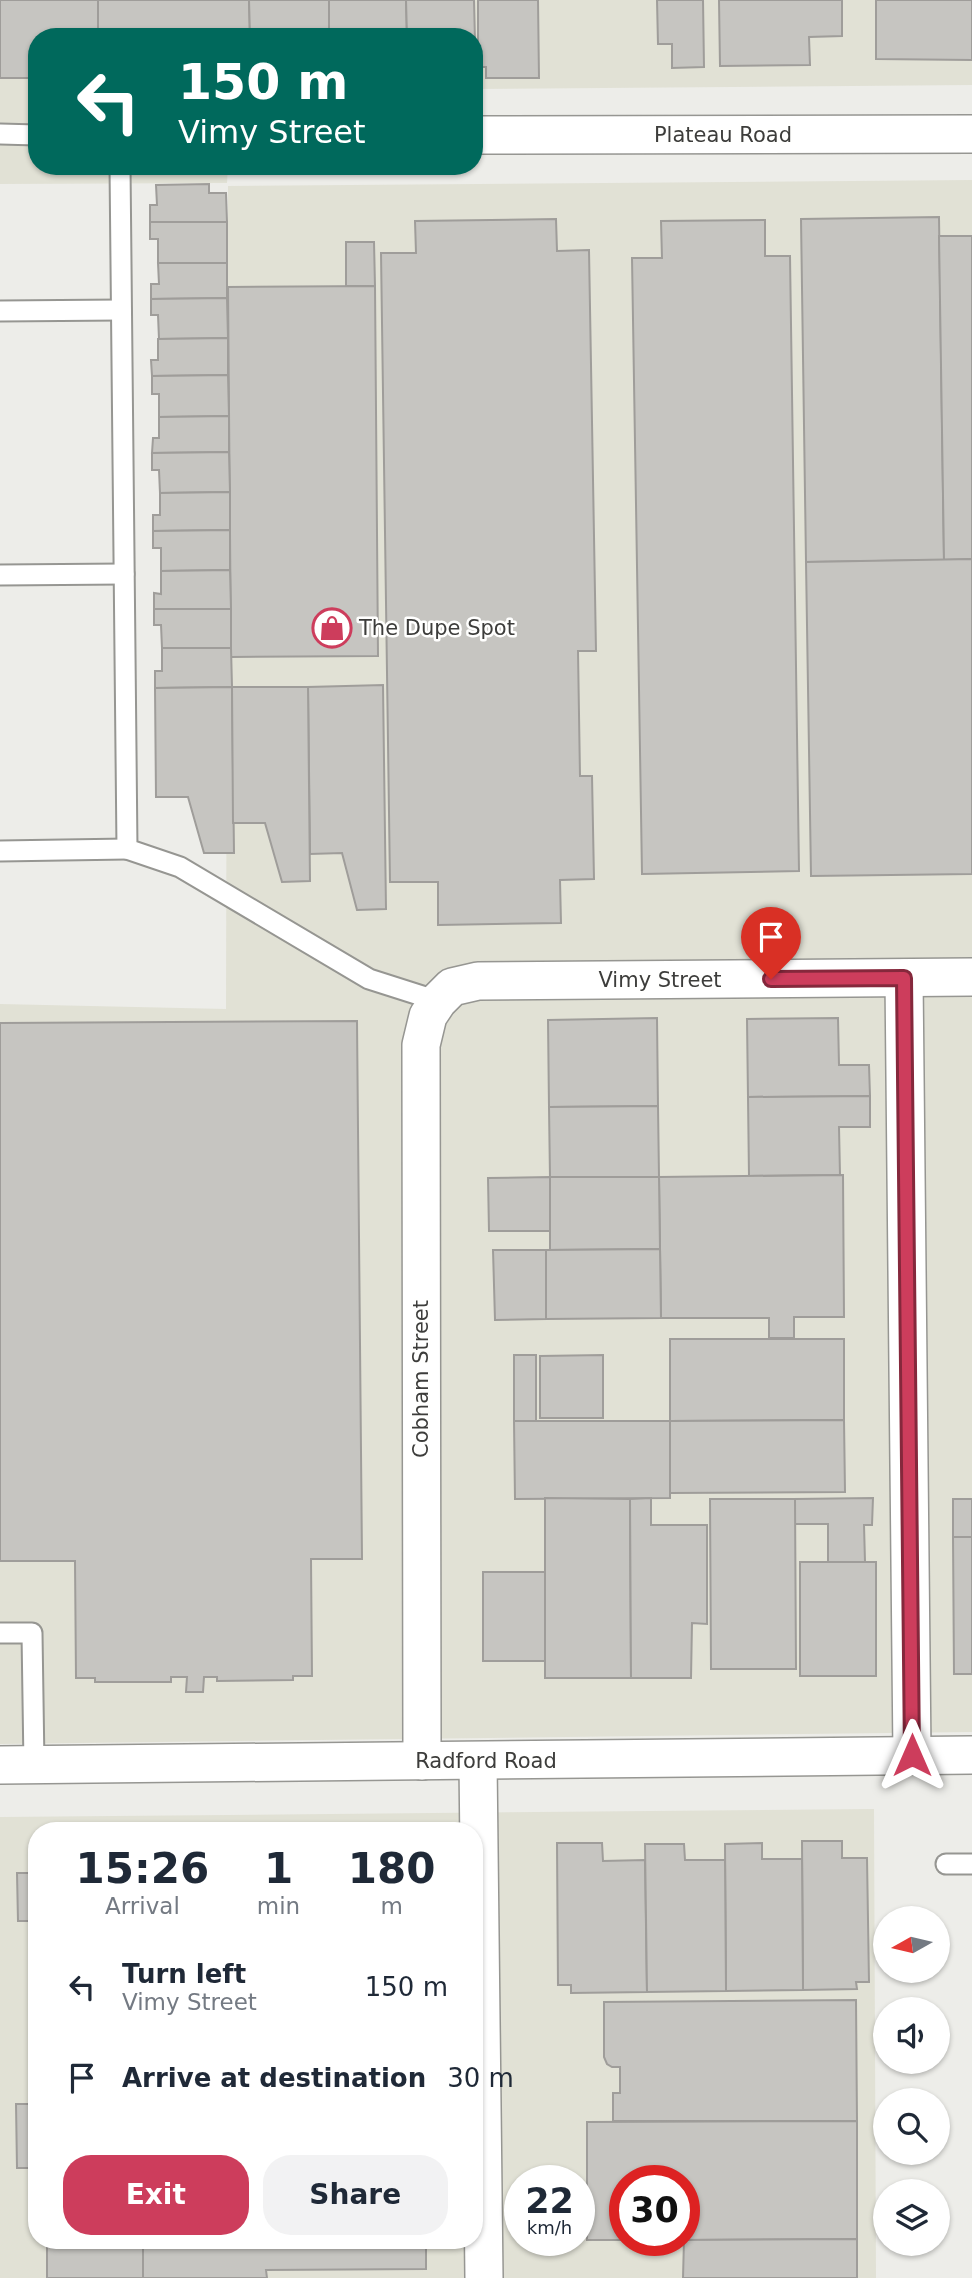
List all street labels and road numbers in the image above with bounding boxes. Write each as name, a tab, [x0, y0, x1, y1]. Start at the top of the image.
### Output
street label: Plateau Road	[654, 123, 792, 147]
street label: Vimy Street	[598, 968, 722, 992]
street label: Cobham Street	[409, 1300, 433, 1458]
street label: Radford Road	[415, 1749, 557, 1773]

